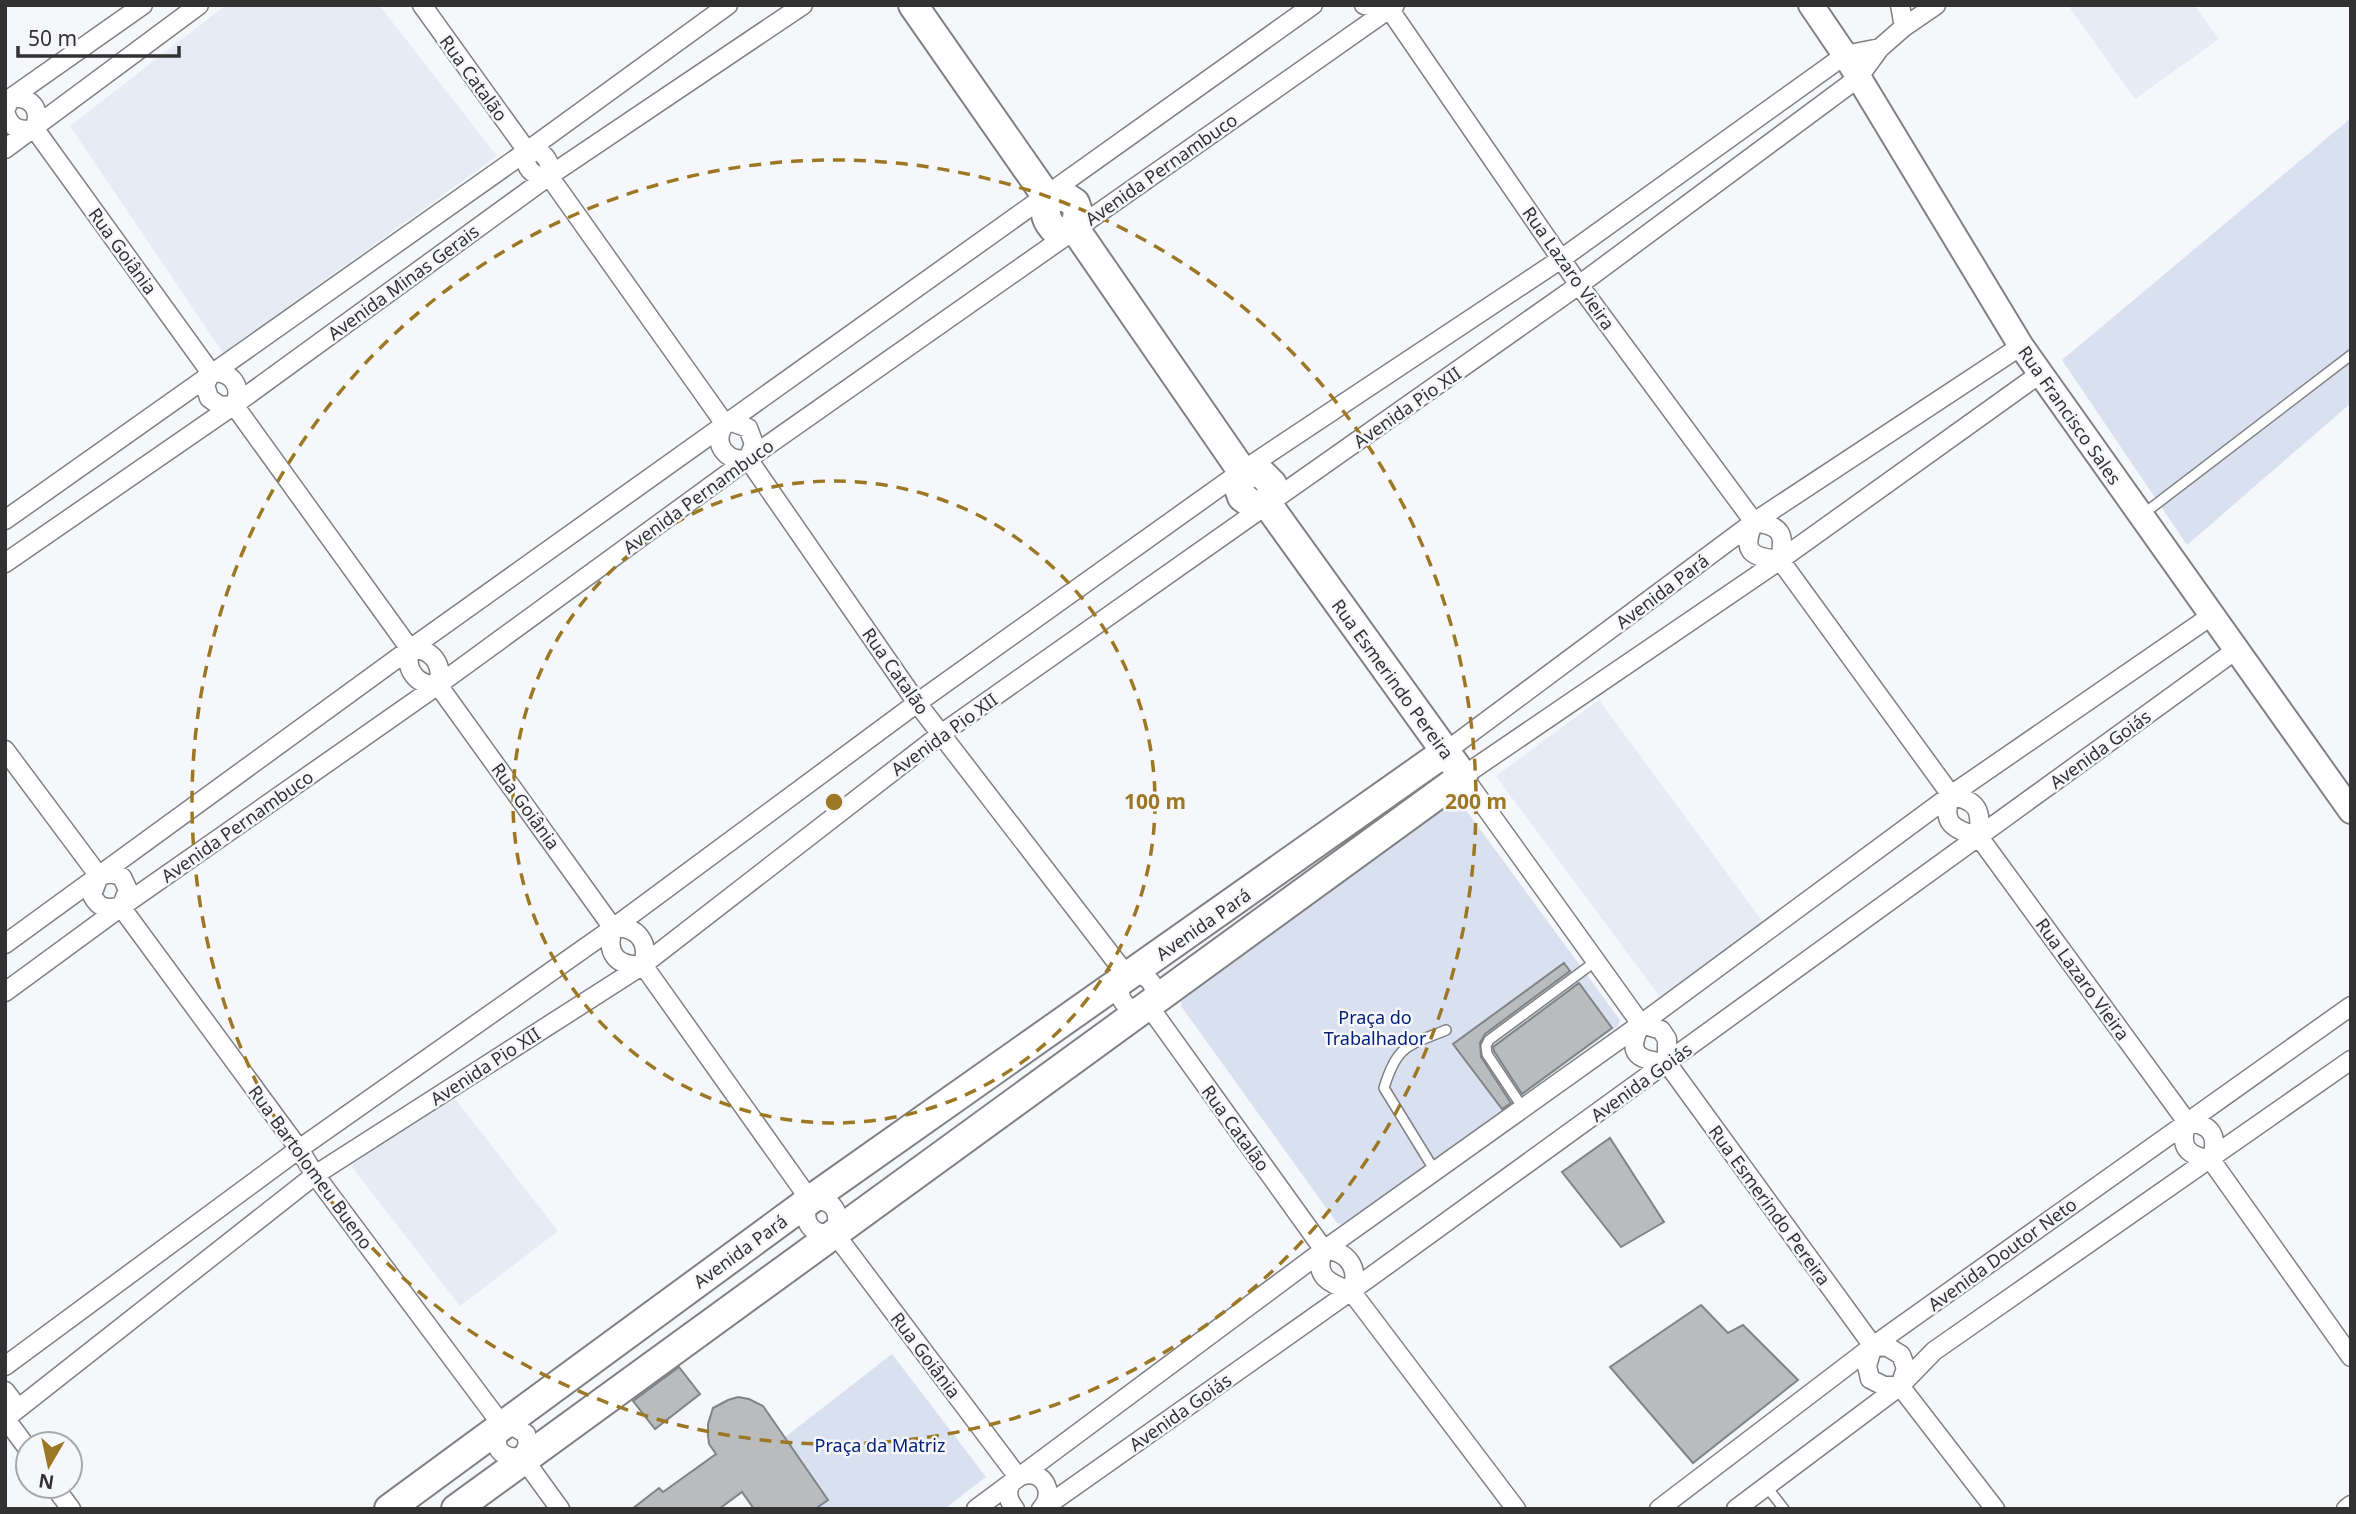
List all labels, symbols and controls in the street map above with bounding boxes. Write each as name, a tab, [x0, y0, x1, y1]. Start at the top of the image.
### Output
scale bar	[18, 14, 178, 58]
text: 50 m	[28, 24, 77, 52]
street label: Rua Catalão	[435, 30, 513, 126]
street label: Avenida Pernambuco	[1080, 107, 1242, 231]
street label: Rua Lazaro Vieira	[1518, 202, 1620, 334]
street label: Rua Goiânia	[83, 203, 163, 299]
street label: Avenida Minas Gerais	[322, 219, 484, 345]
street label: Rua Francisco Sales	[2013, 341, 2127, 489]
street label: Avenida Pio XII	[1348, 361, 1466, 453]
street label: Avenida Pernambuco	[618, 433, 778, 559]
street label: Avenida Pará	[1611, 548, 1713, 634]
street label: Rua Esmerindo Pereira	[1327, 594, 1459, 764]
street label: Rua Catalão	[857, 623, 935, 719]
street label: Avenida Pio XII	[886, 687, 1002, 781]
street label: Avenida Goiás	[2044, 704, 2156, 794]
street label: Rua Goiânia	[486, 758, 566, 854]
street label: Avenida Pernambuco	[156, 764, 318, 888]
text: 100 m	[1124, 787, 1186, 815]
text: 200 m	[1445, 787, 1507, 815]
centre of rings	[822, 790, 846, 814]
street label: Avenida Pará	[1151, 882, 1255, 966]
street label: Rua Lazaro Vieira	[2031, 913, 2135, 1045]
park label: Praça do Trabalhador	[1324, 1005, 1427, 1050]
street label: Avenida Pio XII	[426, 1022, 544, 1110]
street label: Avenida Goiás	[1585, 1037, 1697, 1127]
street label: Rua Bartolomeu Bueno	[243, 1080, 379, 1254]
street label: Rua Catalão	[1197, 1080, 1275, 1176]
street label: Rua Esmerindo Pereira	[1704, 1120, 1836, 1290]
street label: Avenida Doutor Neto	[1923, 1192, 2081, 1316]
street label: Avenida Pará	[688, 1209, 792, 1293]
street label: Rua Goiânia	[886, 1307, 966, 1403]
street label: Avenida Goiás	[1124, 1368, 1236, 1456]
north arrow	[14, 1430, 84, 1500]
park label: Praça da Matriz	[815, 1433, 945, 1457]
text: N	[37, 1468, 56, 1496]

